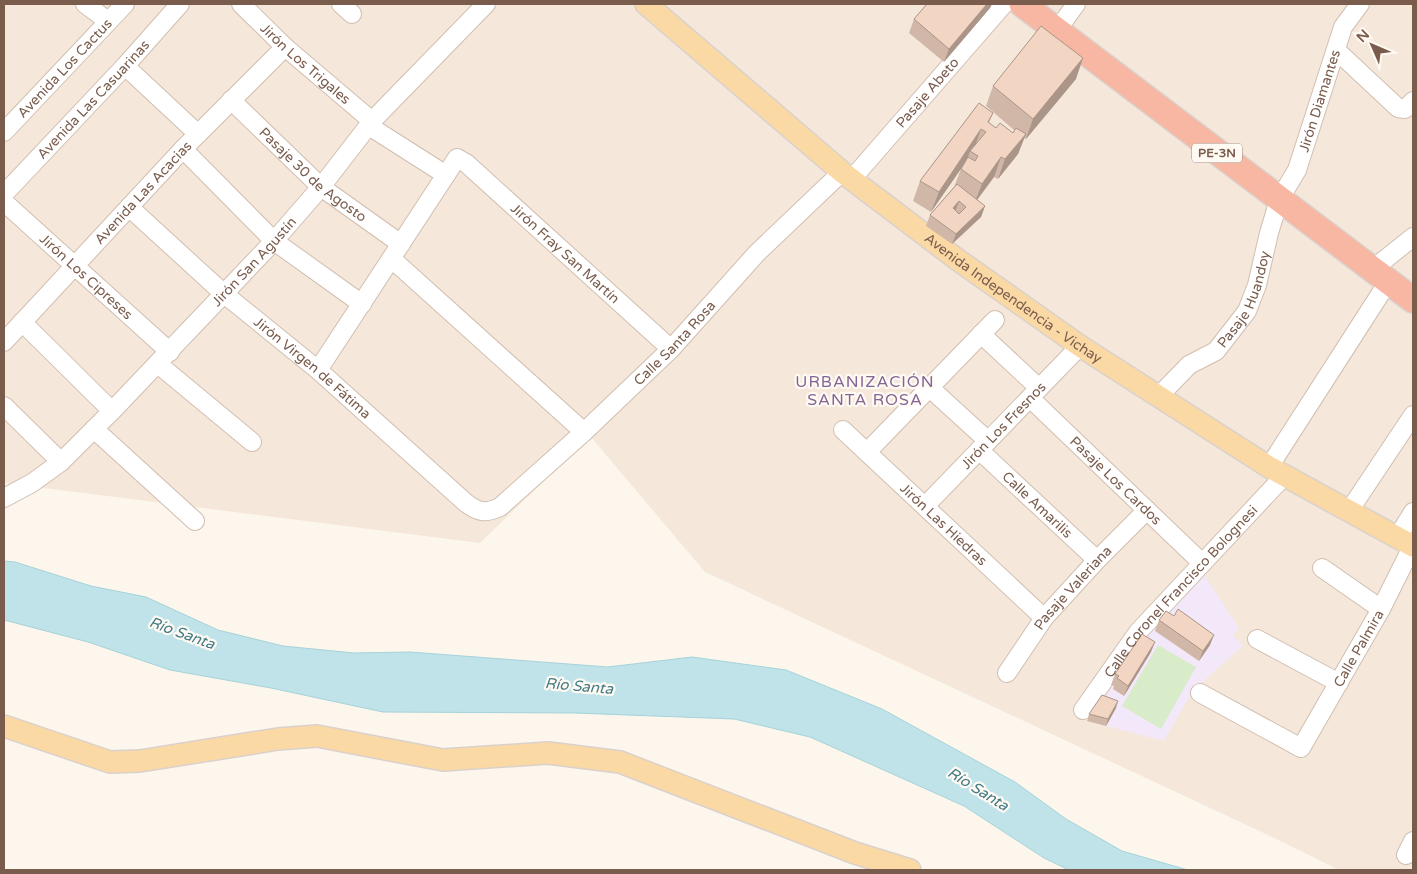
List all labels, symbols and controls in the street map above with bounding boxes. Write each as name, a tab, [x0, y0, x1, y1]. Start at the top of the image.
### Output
street label: Avenida Los Cactus	[14, 15, 116, 122]
street label: Jirón Los Trigales	[257, 20, 354, 108]
north arrow	[1347, 20, 1397, 70]
text: N	[1353, 26, 1373, 46]
street label: Avenida Las Casuarinas	[34, 36, 153, 163]
street label: Jirón Diamantes	[1295, 47, 1344, 154]
street label: Pasaje Abeto	[892, 54, 963, 131]
street label: Pasaje 30 de Agosto	[256, 124, 370, 226]
street label: Avenida Las Acacias	[91, 137, 195, 248]
road number: PE-3N	[1192, 144, 1242, 162]
street label: Jirón Fray San Martín	[507, 200, 623, 307]
street label: Jirón San Agustín	[208, 213, 300, 310]
street label: Jirón Los Cipreses	[36, 230, 136, 323]
street label: Avenida Independencia - Vichay	[921, 230, 1106, 367]
street label: Pasaje Huandoy	[1214, 249, 1274, 351]
street label: Calle Santa Rosa	[630, 297, 719, 389]
street label: Jirón Virgen de Fátima	[250, 314, 374, 422]
district label: URBANIZACIÓN SANTA ROSA	[795, 372, 935, 410]
street label: Jirón Los Fresnos	[958, 378, 1050, 473]
street label: Pasaje Los Cardos	[1066, 433, 1165, 529]
street label: Calle Amarilis	[998, 468, 1076, 542]
street label: Jirón Las Hiedras	[896, 480, 991, 570]
street label: Calle Coronel Francisco Bolognesi	[1101, 502, 1261, 681]
street label: Pasaje Valeriana	[1030, 542, 1116, 633]
street label: Calle Palmira	[1330, 607, 1388, 690]
water label: Río Santa	[147, 613, 218, 653]
water label: Río Santa	[544, 674, 614, 698]
water label: Río Santa	[944, 763, 1012, 815]

